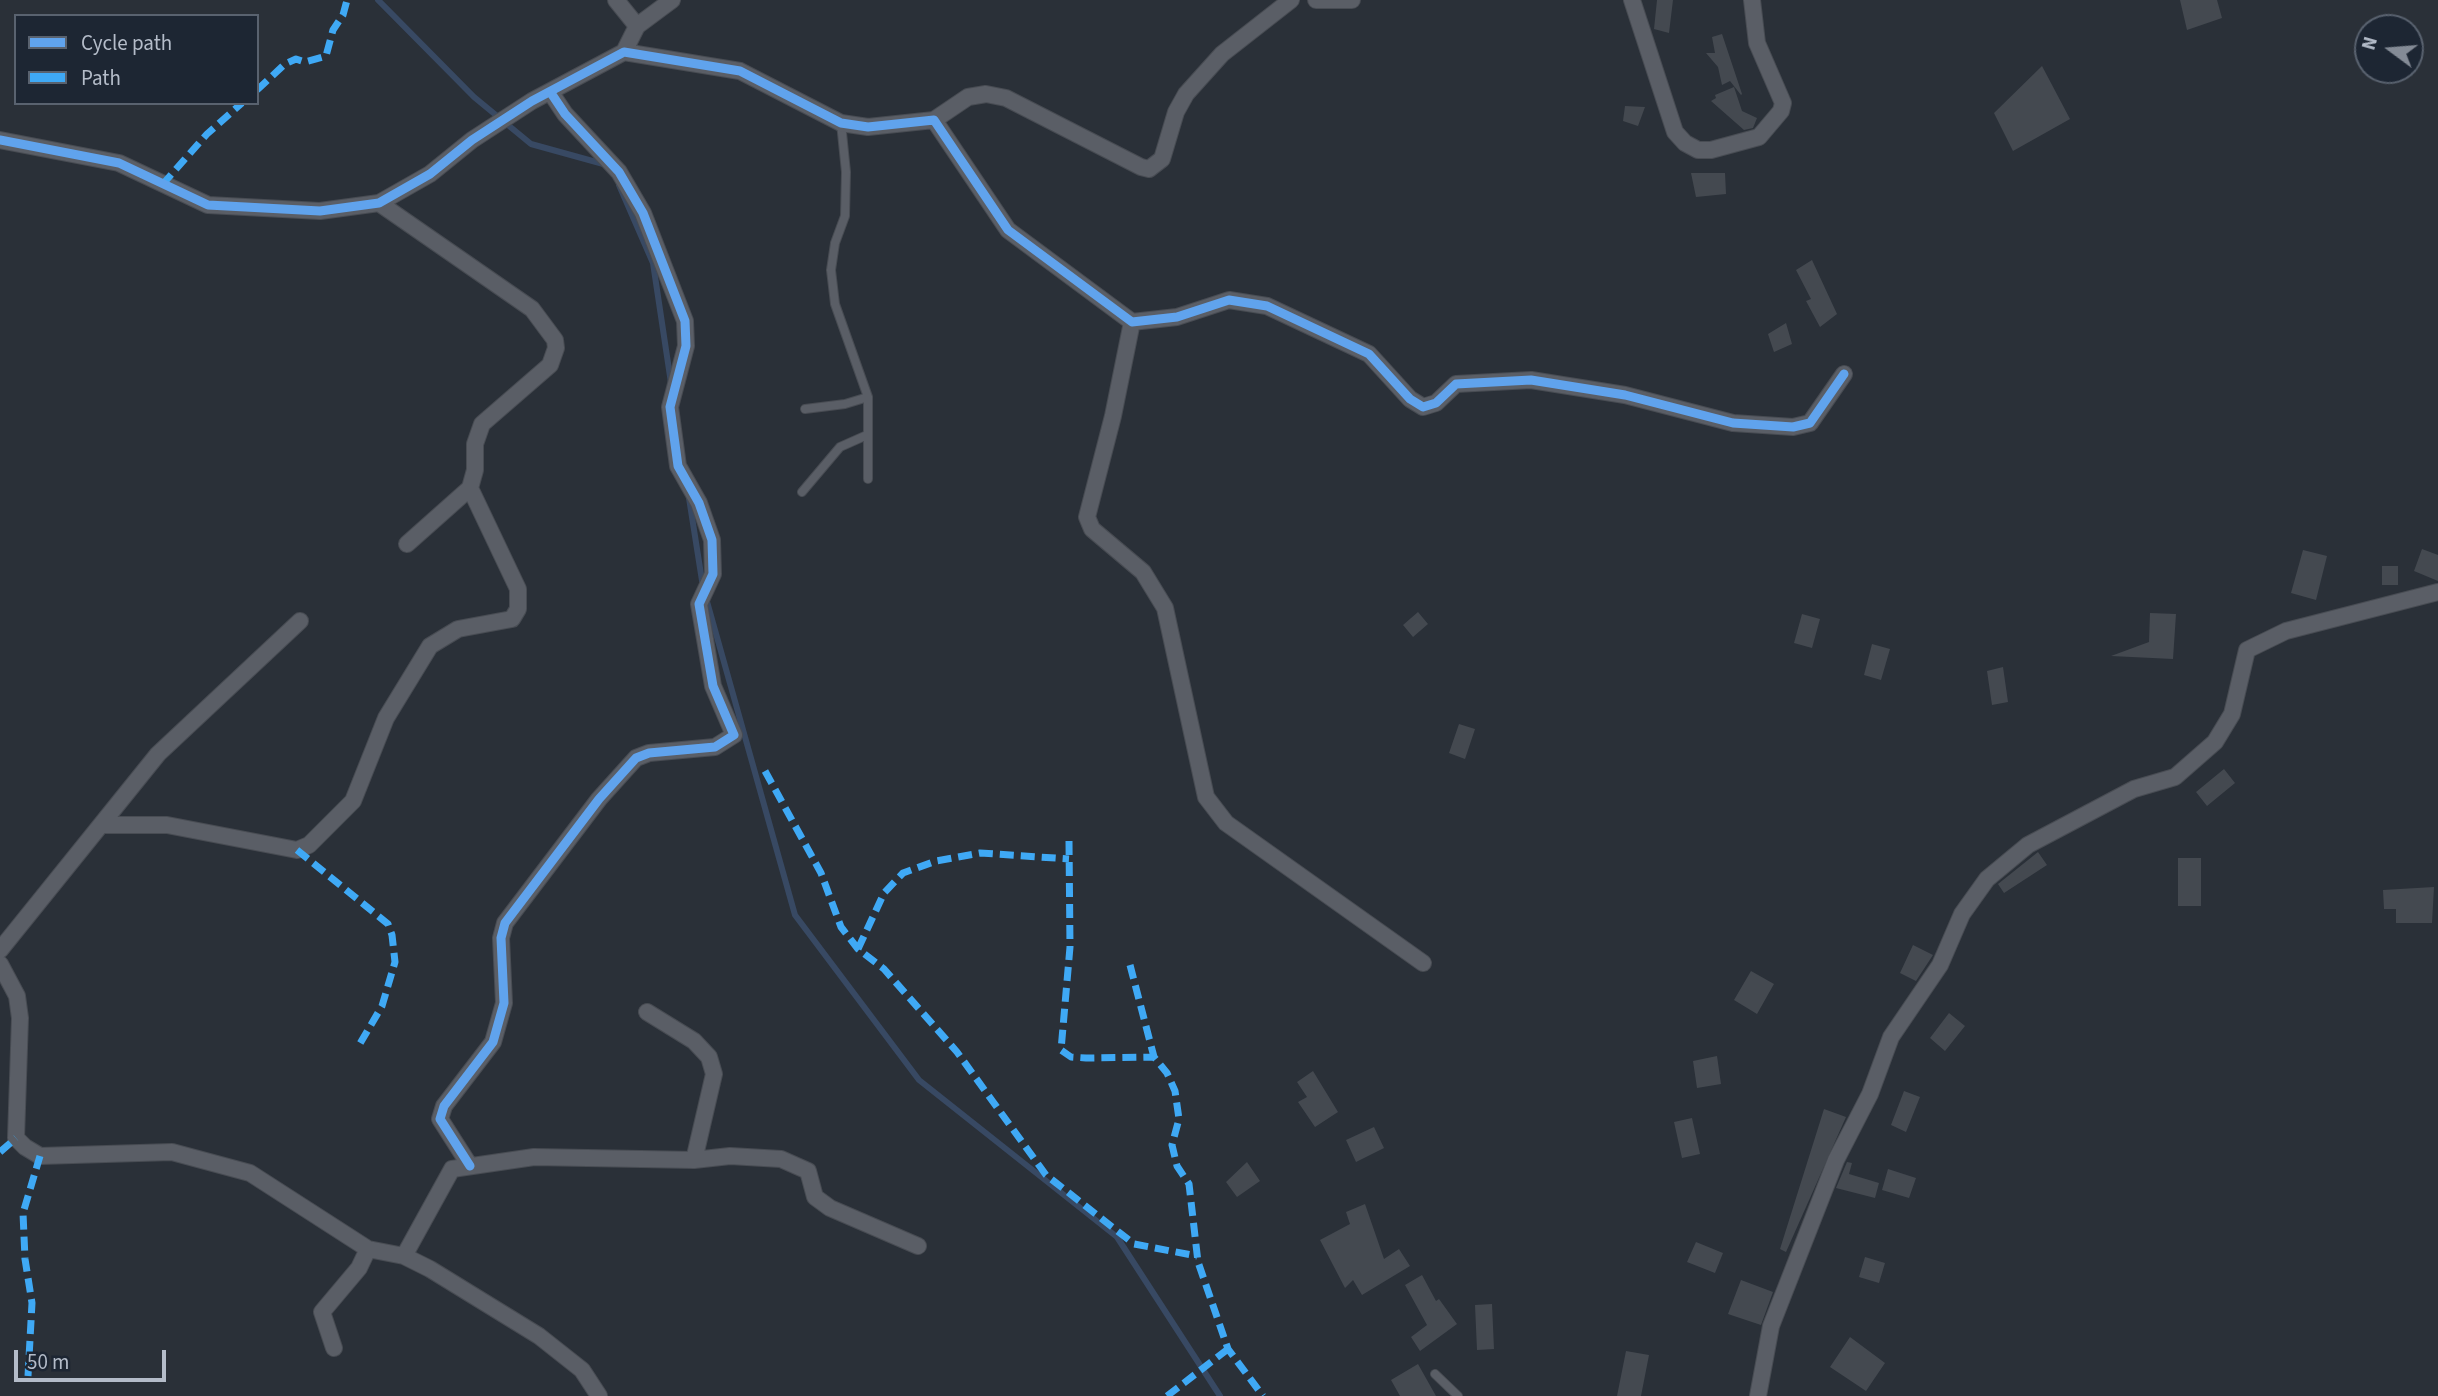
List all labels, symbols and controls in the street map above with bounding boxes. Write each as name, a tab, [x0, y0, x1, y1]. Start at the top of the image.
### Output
legend	[14, 14, 259, 105]
north arrow	[2354, 14, 2424, 84]
text: Cycle path	[81, 28, 172, 58]
text: N	[2356, 34, 2385, 53]
text: Path	[81, 63, 121, 93]
scale bar	[18, 1336, 170, 1380]
text: 50 m	[27, 1347, 69, 1377]

